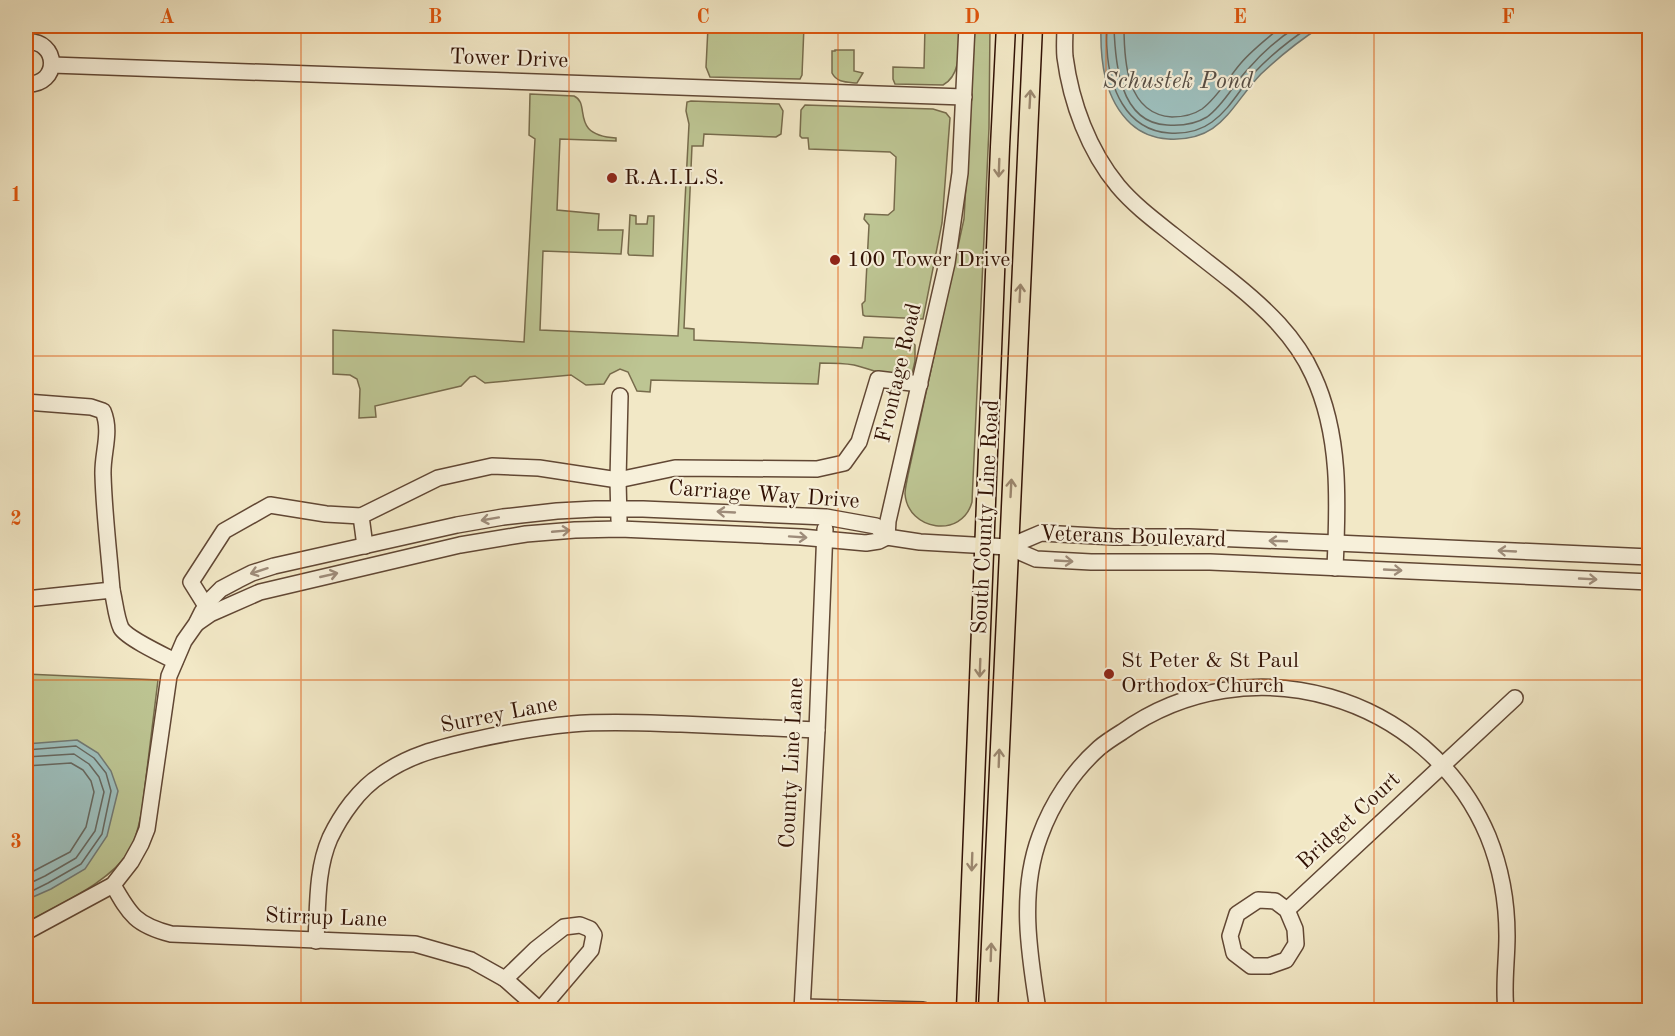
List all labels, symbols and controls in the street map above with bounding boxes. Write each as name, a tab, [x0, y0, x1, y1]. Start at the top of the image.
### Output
text: A	[159, 8, 175, 28]
text: B	[428, 8, 442, 28]
text: C	[696, 8, 710, 28]
text: D	[964, 8, 980, 28]
text: E	[1233, 8, 1247, 28]
text: F	[1501, 8, 1515, 28]
street label: Tower Drive	[449, 46, 569, 72]
water label: Schustek Pond	[1103, 70, 1253, 94]
one-way arrow	[1024, 89, 1035, 109]
one-way arrow	[994, 157, 1005, 177]
place label: R.A.I.L.S.	[624, 167, 724, 189]
marker: R.A.I.L.S.	[605, 171, 619, 185]
text: 1	[10, 186, 22, 206]
place label: 100 Tower Drive	[847, 249, 1010, 271]
marker: 100 Tower Drive	[828, 253, 842, 267]
one-way arrow	[1014, 284, 1025, 304]
street label: Frontage Road	[872, 301, 926, 445]
street label: South County Line Road	[969, 399, 1003, 635]
street label: Carriage Way Drive	[668, 477, 860, 513]
one-way arrow	[1005, 479, 1016, 499]
one-way arrow	[717, 507, 737, 518]
text: 2	[10, 510, 22, 530]
one-way arrow	[480, 514, 500, 525]
street label: Veterans Boulevard	[1039, 523, 1227, 551]
one-way arrow	[551, 525, 571, 536]
one-way arrow	[788, 532, 808, 543]
one-way arrow	[1268, 535, 1288, 546]
one-way arrow	[1498, 546, 1518, 557]
one-way arrow	[1053, 555, 1073, 566]
one-way arrow	[1383, 565, 1403, 576]
one-way arrow	[250, 566, 269, 577]
one-way arrow	[319, 569, 338, 581]
one-way arrow	[1577, 574, 1597, 585]
place label: St Peter & St Paul Orthodox Church	[1121, 650, 1299, 697]
one-way arrow	[975, 657, 986, 677]
marker: St Peter & St Paul Orthodox Church	[1102, 667, 1116, 681]
street label: County Line Lane	[777, 677, 807, 849]
street label: Surrey Lane	[439, 693, 559, 737]
one-way arrow	[993, 748, 1005, 768]
street label: Bridget Court	[1293, 768, 1405, 874]
text: 3	[10, 833, 22, 853]
one-way arrow	[967, 852, 978, 872]
street label: Stirrup Lane	[265, 905, 387, 931]
one-way arrow	[985, 943, 996, 963]

